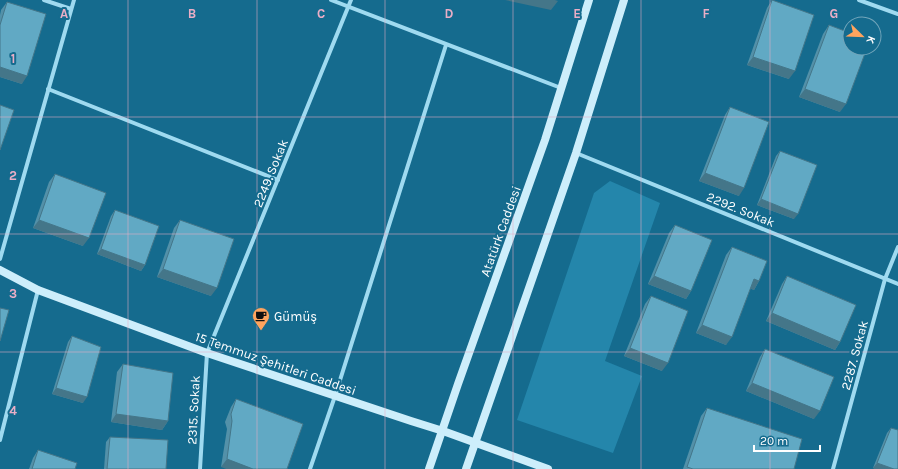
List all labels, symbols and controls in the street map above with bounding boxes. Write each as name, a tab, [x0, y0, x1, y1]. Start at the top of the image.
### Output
text: A	[60, 6, 68, 21]
text: B	[188, 6, 196, 21]
text: C	[317, 6, 325, 21]
text: D	[445, 6, 454, 21]
text: E	[573, 6, 581, 21]
text: F	[702, 6, 710, 21]
text: G	[830, 6, 838, 21]
north arrow	[842, 16, 882, 56]
text: K	[863, 34, 878, 46]
text: 1	[11, 51, 15, 66]
street label: 2249. Sokak	[250, 137, 291, 209]
text: 2	[9, 168, 17, 183]
street label: Atatürk Caddesi	[477, 184, 524, 279]
street label: 2292. Sokak	[704, 189, 777, 230]
text: 3	[9, 286, 17, 301]
cafe icon: Gümüş	[251, 306, 271, 331]
place label: Gümüş	[274, 309, 317, 324]
street label: 2287. Sokak	[838, 319, 871, 392]
street label: 15 Temmuz Şehitleri Caddesi	[193, 329, 358, 398]
street label: 2315. Sokak	[184, 375, 203, 445]
text: 4	[9, 403, 17, 418]
scale bar	[754, 427, 820, 453]
text: 20 m	[760, 434, 788, 448]

